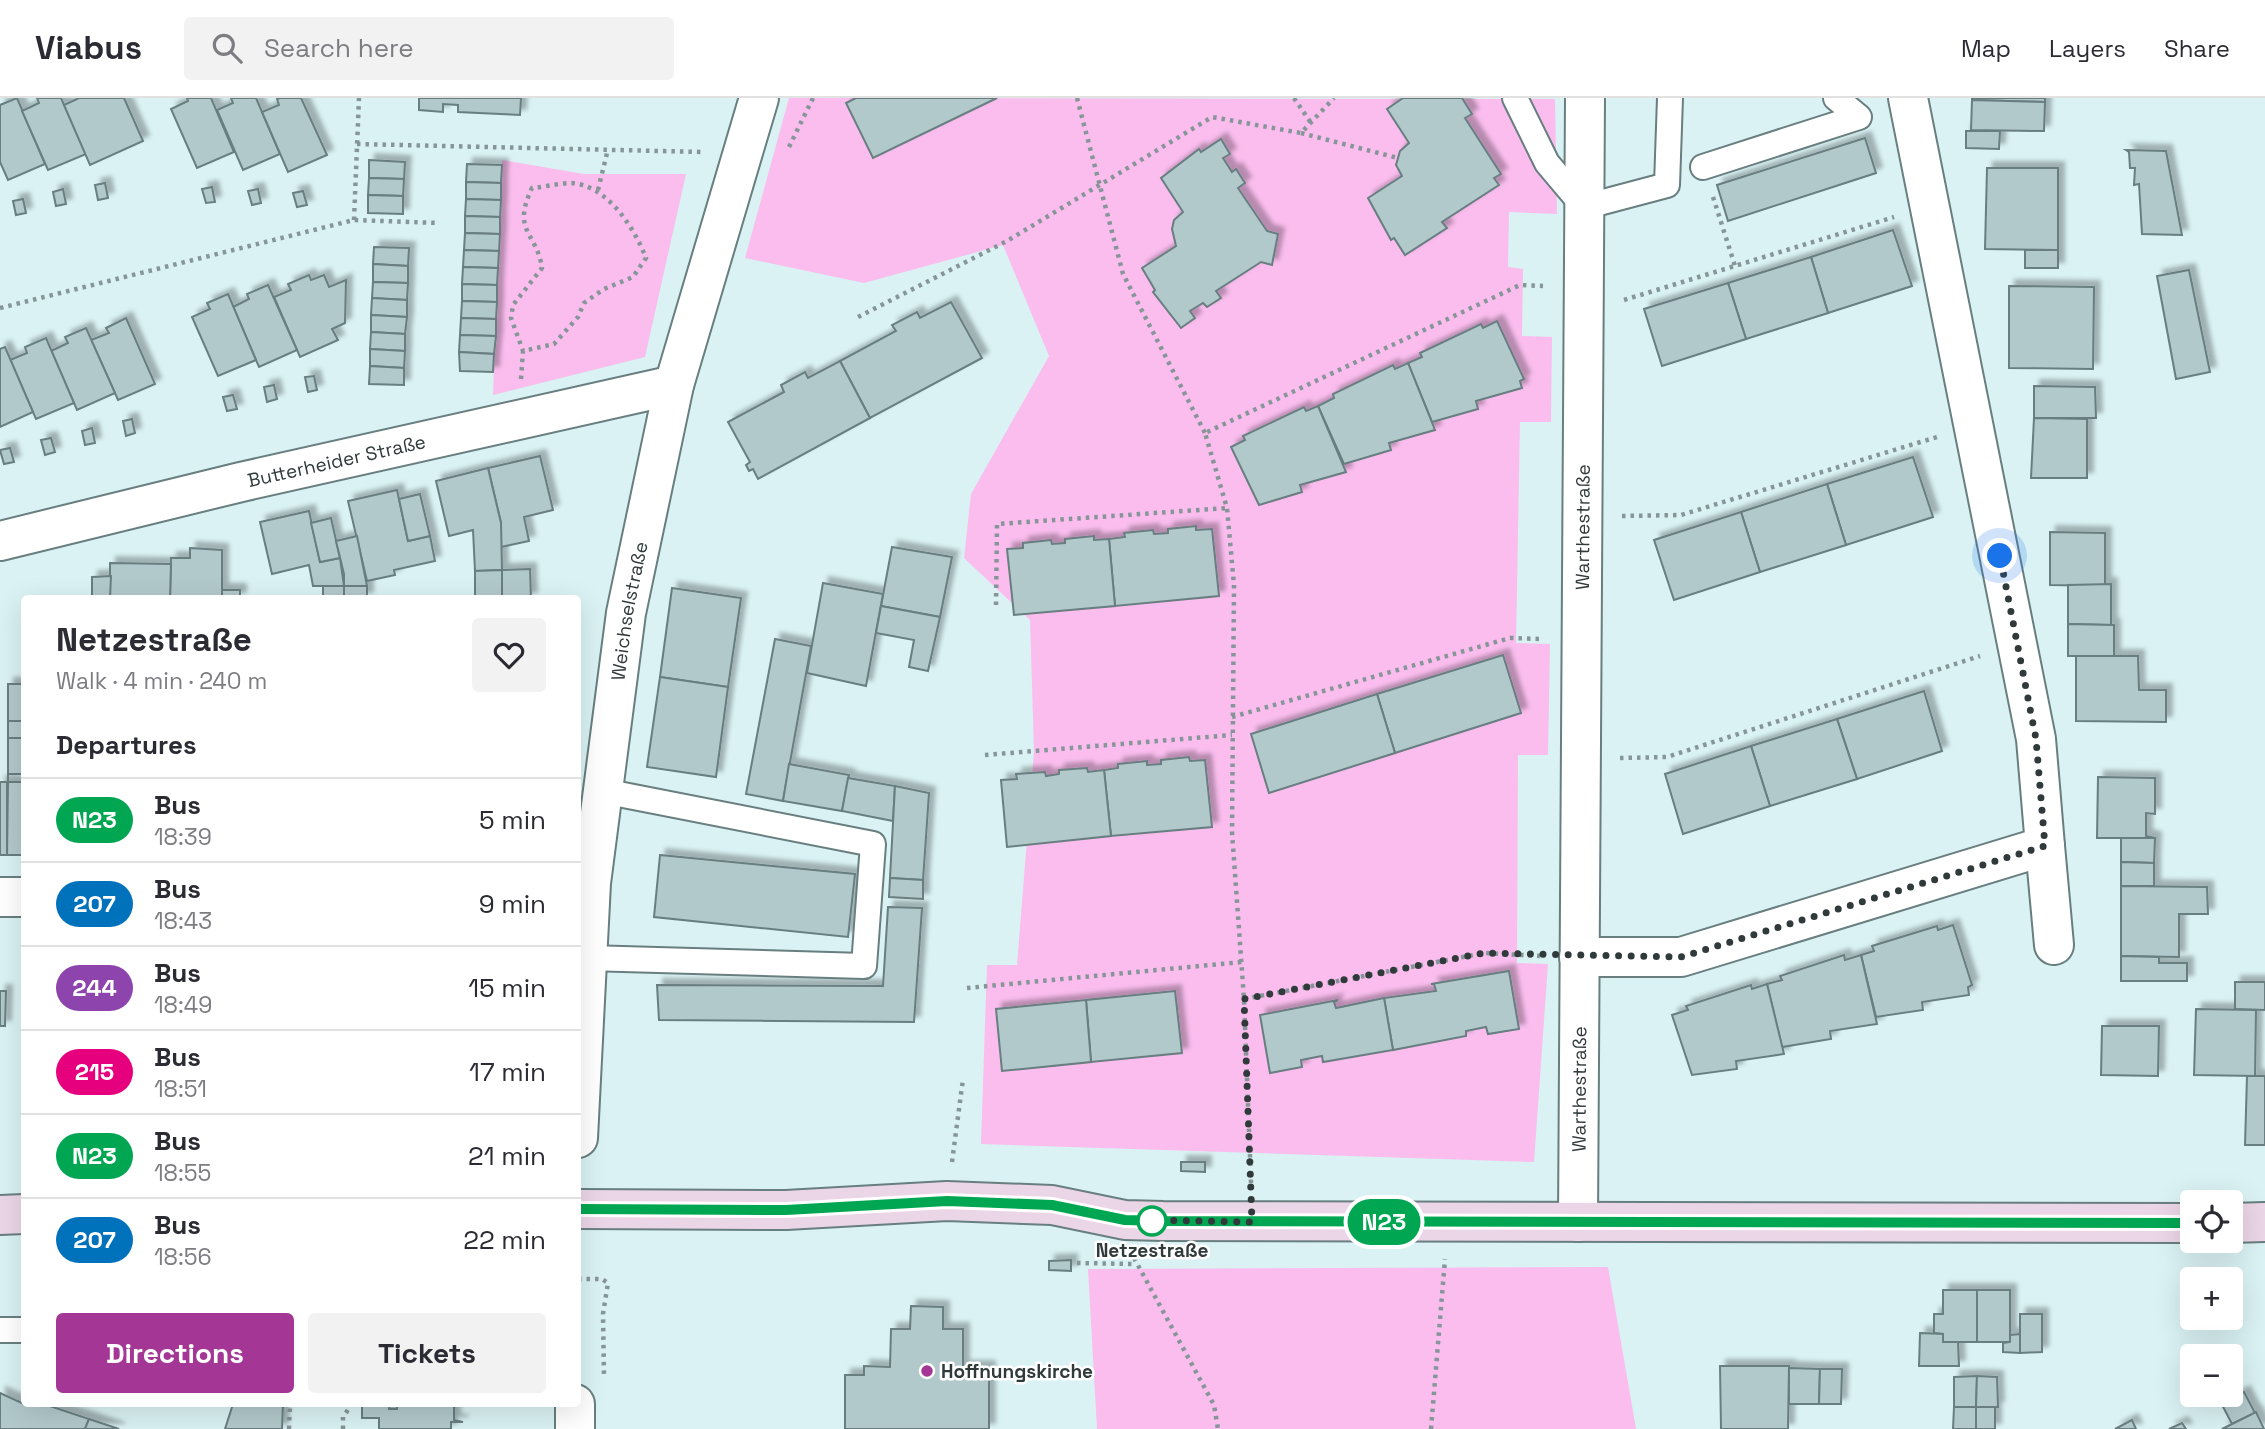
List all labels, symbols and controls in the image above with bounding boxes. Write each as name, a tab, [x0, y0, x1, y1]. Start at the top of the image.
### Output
search box	[184, 17, 674, 80]
text: Viabus	[35, 27, 142, 69]
icon: search	[208, 29, 246, 67]
text: Search here	[264, 31, 414, 65]
text: Map	[1961, 33, 2011, 64]
text: Layers	[2049, 33, 2126, 64]
text: Share	[2164, 33, 2230, 64]
street label: Butterheider Straße	[245, 429, 428, 493]
street label: Warthestraße	[1570, 464, 1596, 590]
your location	[1982, 538, 2017, 573]
street label: Weichselstraße	[605, 539, 654, 682]
button: heart	[472, 618, 546, 692]
text: Netzestraße	[56, 619, 252, 661]
text: Walk · 4 min · 240 m	[56, 666, 267, 696]
text: Departures	[56, 728, 197, 762]
text: Bus	[154, 788, 201, 822]
text: 5 min	[479, 803, 546, 837]
text: N23	[72, 804, 117, 835]
text: 18:39	[154, 822, 212, 852]
text: Bus	[154, 872, 201, 906]
text: 9 min	[479, 887, 546, 921]
text: 207	[73, 888, 116, 919]
text: 18:43	[154, 906, 212, 936]
text: Bus	[154, 956, 201, 990]
text: 15 min	[468, 971, 546, 1005]
text: 244	[72, 972, 117, 1003]
text: 18:49	[154, 990, 212, 1020]
street label: Warthestraße	[1566, 1026, 1592, 1152]
text: Bus	[154, 1040, 201, 1074]
text: 17 min	[469, 1055, 546, 1089]
text: 215	[75, 1056, 114, 1087]
text: 18:51	[154, 1074, 207, 1104]
text: Bus	[154, 1124, 201, 1158]
text: 21 min	[468, 1139, 546, 1173]
text: N23	[72, 1140, 117, 1171]
text: 18:55	[154, 1158, 211, 1188]
map controls	[2180, 1190, 2243, 1407]
button: locate	[2180, 1190, 2243, 1253]
line badge: N23	[1344, 1199, 1424, 1245]
marker: Netzestraße	[1137, 1206, 1167, 1236]
text: N23	[1362, 1206, 1406, 1237]
text: Bus	[154, 1208, 201, 1242]
text: 22 min	[463, 1223, 546, 1257]
text: 207	[73, 1224, 116, 1255]
place label: Netzestraße	[1096, 1238, 1208, 1263]
text: 18:56	[154, 1242, 212, 1272]
button: +	[2180, 1267, 2243, 1330]
button: Directions	[56, 1313, 294, 1393]
button: Tickets	[308, 1313, 546, 1393]
button: −	[2180, 1344, 2243, 1407]
place label: Hoffnungskirche	[941, 1359, 1093, 1384]
marker: Hoffnungskirche	[919, 1363, 935, 1379]

